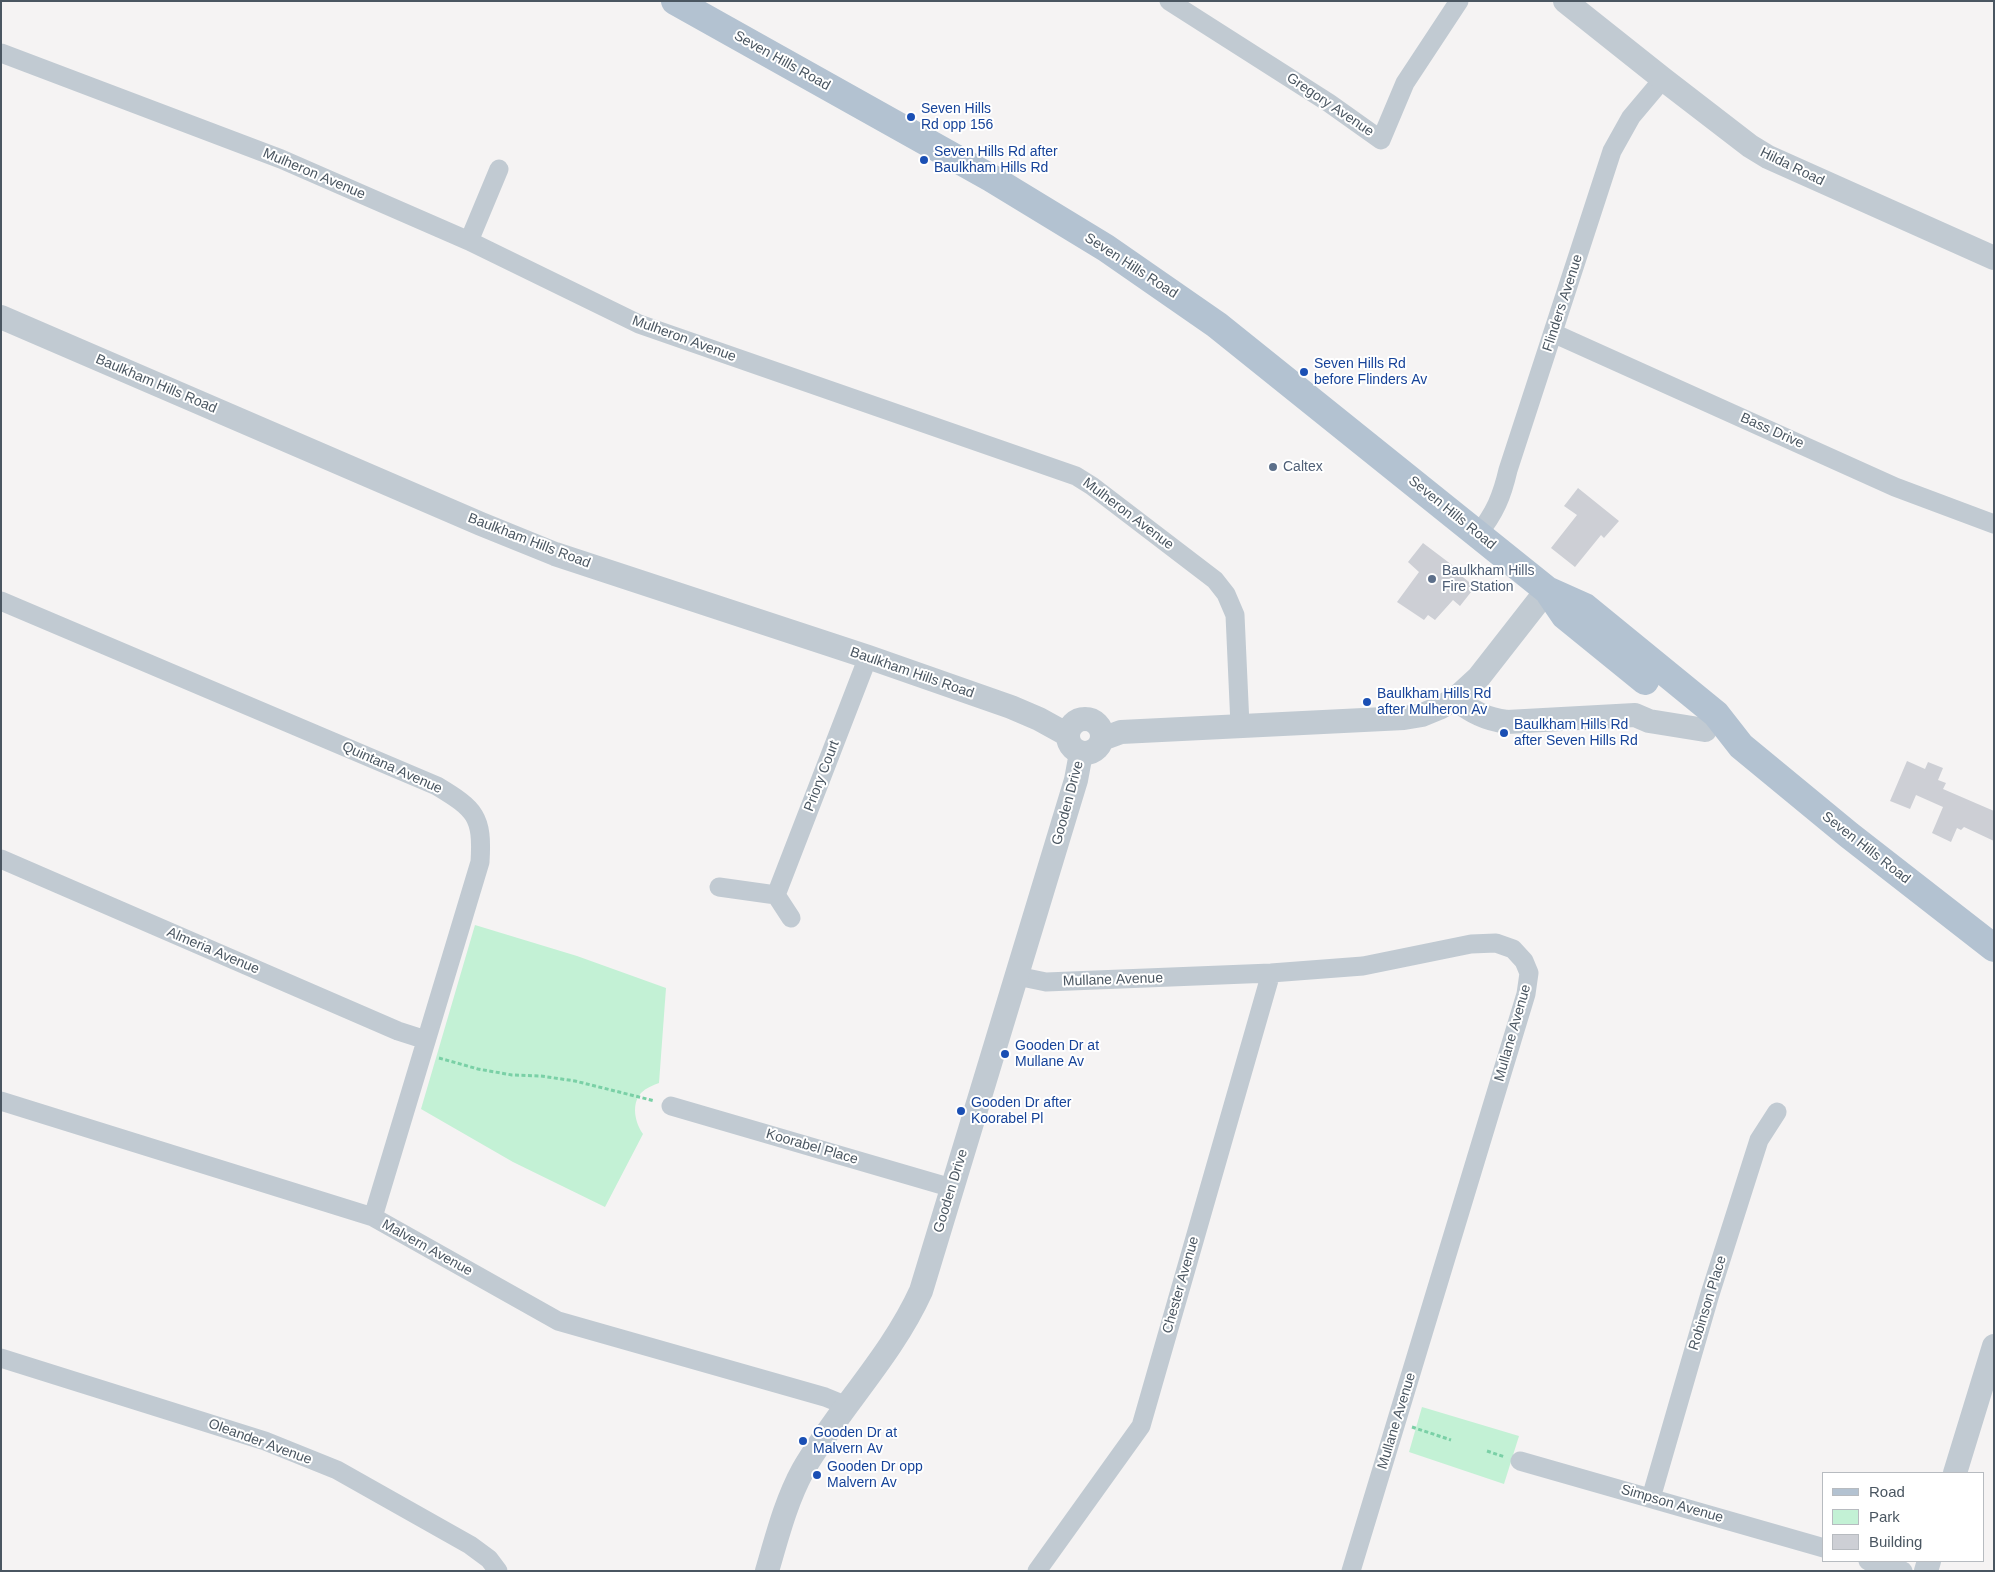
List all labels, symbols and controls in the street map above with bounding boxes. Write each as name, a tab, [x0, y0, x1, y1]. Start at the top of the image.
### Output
street label: Seven Hills Road	[731, 28, 833, 94]
street label: Gregory Avenue	[1283, 70, 1377, 140]
place label: Seven Hills Rd opp 156	[921, 101, 993, 134]
marker: Seven Hills Rd opp 156	[905, 111, 917, 123]
place label: Seven Hills Rd after Baulkham Hills Rd	[934, 144, 1058, 176]
street label: Hilda Road	[1757, 144, 1827, 190]
street label: Mulheron Avenue	[260, 145, 368, 203]
marker: Seven Hills Rd after Baulkham Hills Rd	[918, 154, 930, 166]
street label: Seven Hills Road	[1081, 230, 1181, 302]
street label: Flinders Avenue	[1539, 252, 1587, 354]
street label: Mulheron Avenue	[630, 312, 738, 366]
street label: Baulkham Hills Road	[93, 351, 219, 417]
place label: Seven Hills Rd before Flinders Av	[1314, 356, 1427, 388]
marker: Seven Hills Rd before Flinders Av	[1298, 366, 1310, 378]
street label: Bass Drive	[1738, 410, 1806, 452]
place label: Caltex	[1283, 459, 1323, 475]
marker: Caltex	[1267, 461, 1279, 473]
street label: Seven Hills Road	[1405, 473, 1499, 553]
street label: Mulheron Avenue	[1079, 474, 1177, 554]
street label: Baulkham Hills Road	[465, 510, 593, 572]
place label: Baulkham Hills Fire Station	[1442, 563, 1535, 596]
marker: Baulkham Hills Fire Station	[1426, 573, 1438, 585]
street label: Baulkham Hills Road	[848, 644, 976, 702]
place label: Baulkham Hills Rd after Mulheron Av	[1377, 686, 1491, 719]
marker: Baulkham Hills Rd after Mulheron Av	[1361, 696, 1373, 708]
place label: Baulkham Hills Rd after Seven Hills Rd	[1514, 717, 1638, 750]
marker: Baulkham Hills Rd after Seven Hills Rd	[1498, 727, 1510, 739]
street label: Quintana Avenue	[339, 738, 445, 798]
street label: Priory Court	[801, 738, 843, 814]
street label: Gooden Drive	[1049, 759, 1087, 847]
street label: Seven Hills Road	[1819, 808, 1913, 888]
street label: Almeria Avenue	[164, 924, 262, 978]
street label: Mullane Avenue	[1063, 970, 1163, 990]
street label: Mullane Avenue	[1491, 983, 1535, 1083]
place label: Gooden Dr at Mullane Av	[1015, 1038, 1099, 1070]
marker: Gooden Dr at Mullane Av	[999, 1048, 1011, 1060]
place label: Gooden Dr after Koorabel Pl	[971, 1095, 1071, 1128]
marker: Gooden Dr after Koorabel Pl	[955, 1105, 967, 1117]
street label: Koorabel Place	[764, 1126, 860, 1168]
street label: Gooden Drive	[930, 1147, 972, 1235]
street label: Malvern Avenue	[379, 1216, 475, 1280]
street label: Chester Avenue	[1159, 1235, 1203, 1335]
street label: Robinson Place	[1686, 1254, 1730, 1352]
street label: Mullane Avenue	[1374, 1371, 1420, 1471]
street label: Oleander Avenue	[206, 1416, 314, 1468]
place label: Gooden Dr at Malvern Av	[813, 1425, 897, 1458]
marker: Gooden Dr at Malvern Av	[797, 1435, 809, 1447]
place label: Gooden Dr opp Malvern Av	[827, 1459, 923, 1491]
marker: Gooden Dr opp Malvern Av	[811, 1469, 823, 1481]
legend	[1822, 1472, 1985, 1562]
street label: Simpson Avenue	[1619, 1481, 1725, 1527]
text: Road	[1869, 1483, 1905, 1500]
text: Park	[1869, 1508, 1900, 1525]
text: Building	[1869, 1533, 1922, 1550]

